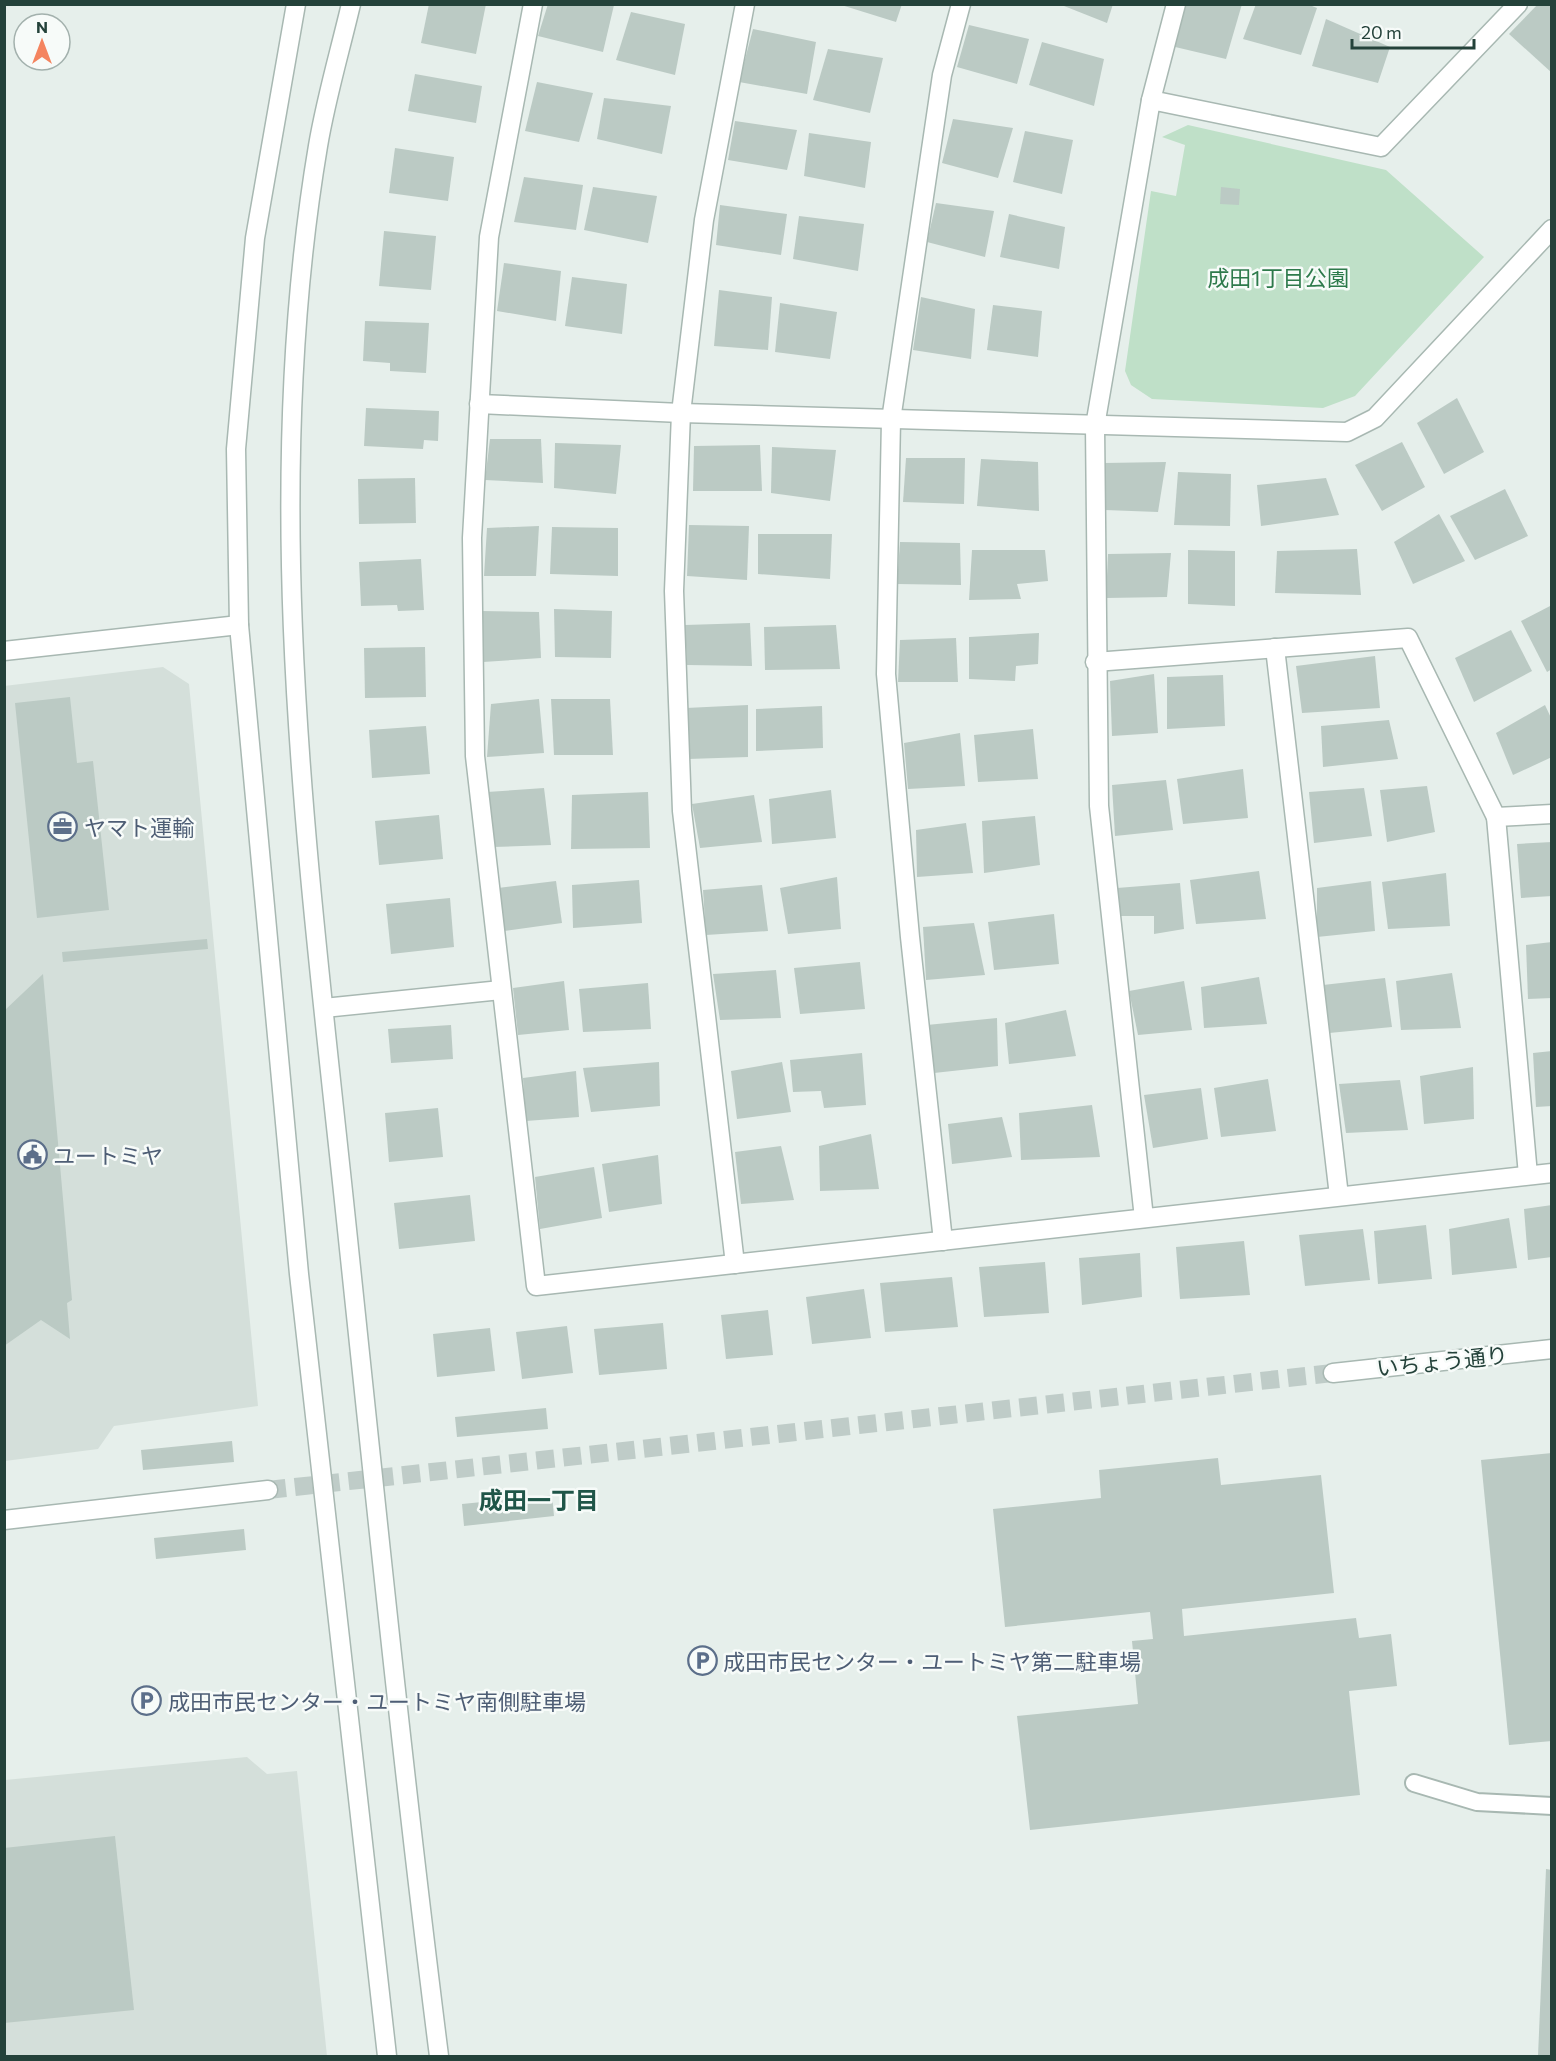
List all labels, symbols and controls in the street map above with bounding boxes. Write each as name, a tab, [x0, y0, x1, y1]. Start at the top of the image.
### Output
north arrow	[12, 12, 72, 72]
scale bar	[1352, 12, 1474, 50]
text: N	[36, 17, 48, 36]
text: 20 m	[1361, 21, 1402, 43]
park label: 成田1丁目公園	[1207, 264, 1349, 291]
office icon: ヤマト運輸	[47, 811, 79, 843]
place label: ヤマト運輸	[84, 814, 194, 841]
public building icon: ユートミヤ	[16, 1139, 48, 1171]
place label: ユートミヤ	[53, 1142, 163, 1169]
street label: いちょう通り	[1375, 1341, 1509, 1381]
district label: 成田一丁目	[479, 1485, 599, 1514]
parking icon: 成田市民センター・ユートミヤ第二駐車場	[686, 1645, 718, 1677]
place label: 成田市民センター・ユートミヤ第二駐車場	[723, 1648, 1141, 1675]
parking icon: 成田市民センター・ユートミヤ南側駐車場	[131, 1685, 163, 1717]
place label: 成田市民センター・ユートミヤ南側駐車場	[168, 1688, 586, 1715]

